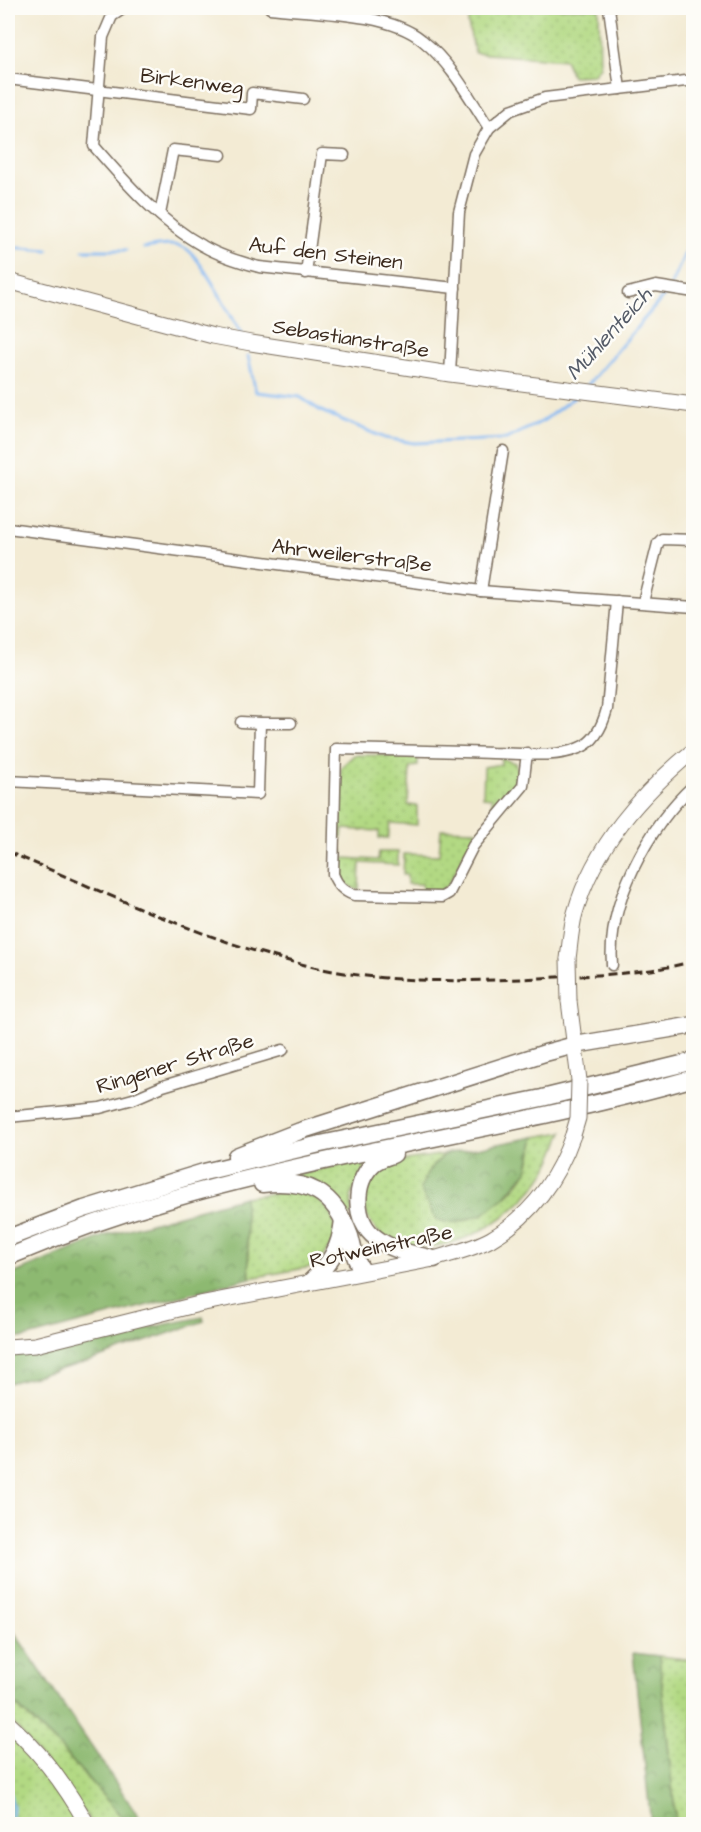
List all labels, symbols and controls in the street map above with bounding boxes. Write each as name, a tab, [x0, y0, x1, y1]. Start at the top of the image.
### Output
street label: Birkenweg	[138, 61, 245, 104]
street label: Auf den Steinen	[247, 230, 405, 277]
water label: Mühlenteich	[559, 280, 660, 387]
street label: Sebastianstraße	[270, 312, 431, 365]
street label: Ahrweilerstraße	[270, 531, 434, 580]
street label: Ringener Straße	[93, 1026, 258, 1103]
street label: Rotweinstraße	[307, 1217, 455, 1276]

